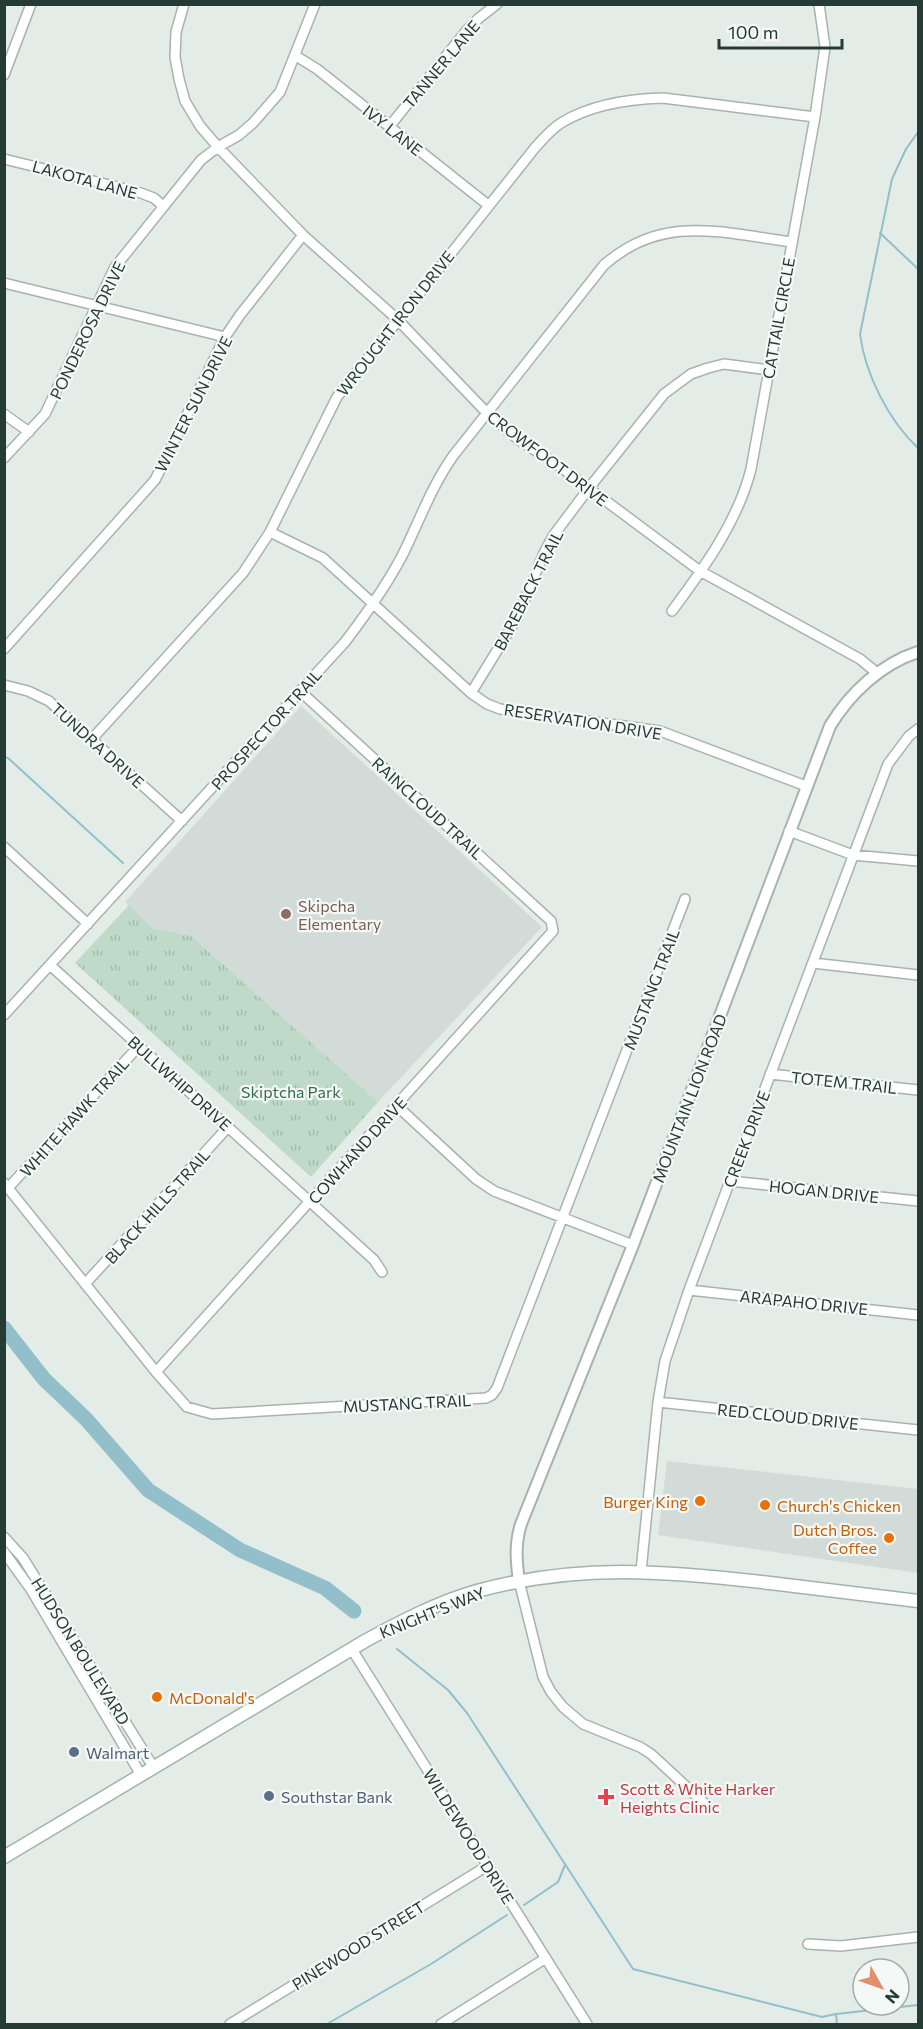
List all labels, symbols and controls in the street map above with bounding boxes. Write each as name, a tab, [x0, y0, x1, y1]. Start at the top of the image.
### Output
scale bar	[719, 12, 842, 50]
street label: TANNER LANE	[399, 16, 483, 112]
text: 100 m	[728, 21, 778, 43]
street label: IVY LANE	[359, 101, 427, 159]
street label: LAKOTA LANE	[31, 156, 139, 202]
street label: WROUGHT IRON DRIVE	[332, 247, 458, 399]
street label: CATTAIL CIRCLE	[758, 256, 798, 380]
street label: PONDEROSA DRIVE	[45, 258, 129, 402]
street label: WINTER SUN DRIVE	[150, 333, 236, 475]
street label: CROWFOOT DRIVE	[484, 406, 612, 510]
street label: BAREBACK TRAIL	[489, 527, 567, 653]
street label: PROSPECTOR TRAIL	[207, 665, 325, 793]
street label: TUNDRA DRIVE	[48, 698, 148, 792]
street label: RESERVATION DRIVE	[503, 699, 663, 743]
street label: RAINCLOUD TRAIL	[368, 753, 488, 863]
place label: Skipcha Elementary	[298, 896, 381, 933]
marker: Skipcha Elementary	[279, 907, 293, 921]
street label: MUSTANG TRAIL	[619, 926, 683, 1052]
street label: MOUNTAIN LION ROAD	[648, 1011, 730, 1185]
street label: BULLWHIP DRIVE	[124, 1032, 236, 1134]
street label: WHITE HAWK TRAIL	[16, 1054, 132, 1180]
street label: TOTEM TRAIL	[790, 1067, 898, 1097]
park label: Skiptcha Park	[241, 1082, 341, 1101]
street label: CREEK DRIVE	[719, 1088, 773, 1190]
street label: COWHAND DRIVE	[304, 1093, 410, 1207]
street label: BLACK HILLS TRAIL	[101, 1145, 213, 1267]
street label: HOGAN DRIVE	[768, 1176, 880, 1206]
street label: ARAPAHO DRIVE	[739, 1286, 869, 1318]
street label: MUSTANG TRAIL	[342, 1390, 472, 1416]
street label: RED CLOUD DRIVE	[716, 1399, 860, 1433]
place label: Burger King	[603, 1492, 688, 1511]
marker: Burger King	[693, 1494, 707, 1508]
place label: Church's Chicken	[777, 1496, 901, 1515]
marker: Church's Chicken	[758, 1498, 772, 1512]
place label: Dutch Bros. Coffee	[793, 1520, 877, 1557]
marker: Dutch Bros. Coffee	[882, 1531, 896, 1545]
street label: HUDSON BOULEVARD	[28, 1574, 134, 1728]
street label: KNIGHT'S WAY	[376, 1582, 488, 1642]
place label: McDonald's	[169, 1688, 255, 1707]
marker: McDonald's	[150, 1690, 164, 1704]
place label: Walmart	[86, 1743, 150, 1762]
marker: Walmart	[67, 1745, 81, 1759]
street label: WILDEWOOD DRIVE	[420, 1765, 518, 1907]
place label: Scott & White Harker Heights Clinic	[620, 1779, 776, 1816]
place label: Southstar Bank	[281, 1787, 393, 1806]
marker: Scott & White Harker Heights Clinic	[597, 1788, 615, 1806]
marker: Southstar Bank	[262, 1789, 276, 1803]
street label: PINEWOOD STREET	[288, 1897, 428, 1993]
north arrow	[851, 1957, 911, 2017]
text: N	[882, 1986, 904, 2008]

